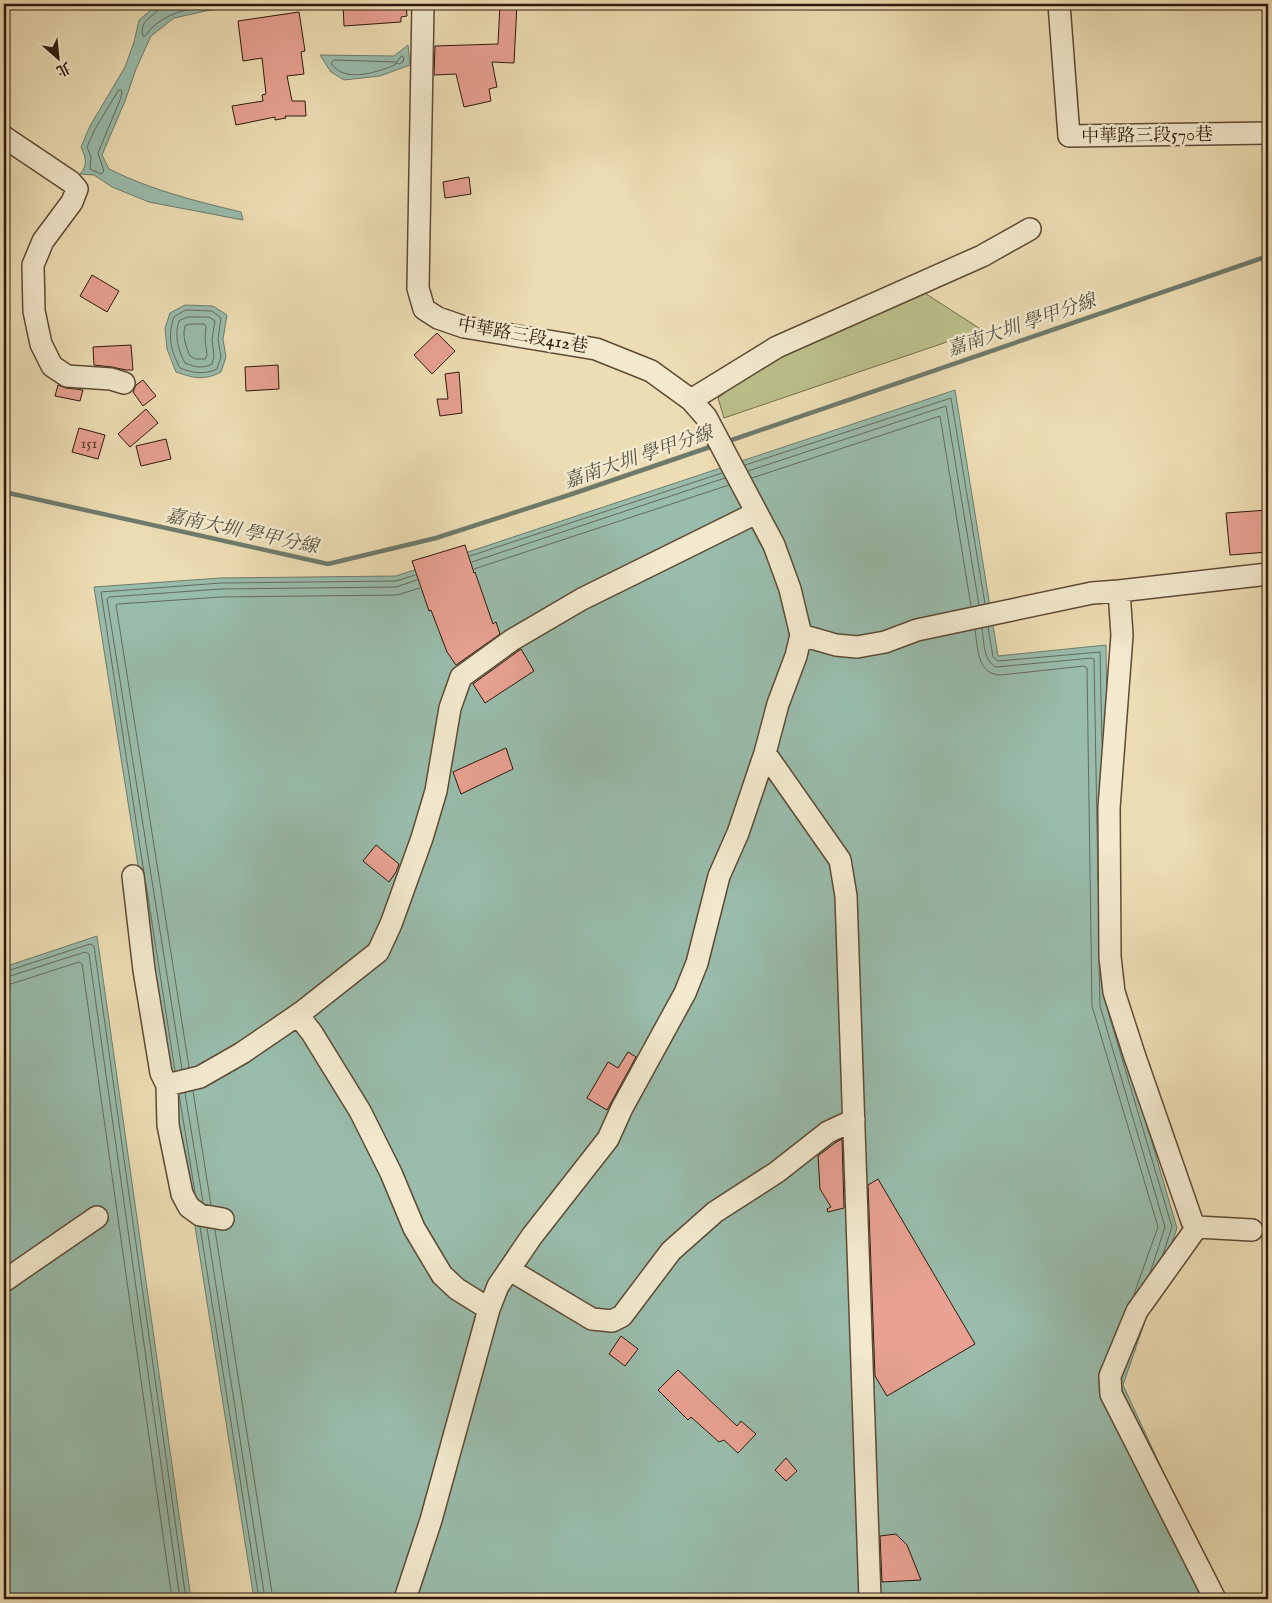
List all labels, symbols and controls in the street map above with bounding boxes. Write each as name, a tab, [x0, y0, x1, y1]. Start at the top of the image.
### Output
north arrow	[32, 32, 82, 82]
text: 北	[53, 57, 74, 80]
street label: 中華路三段570巷	[1081, 124, 1213, 149]
water label: 嘉南大圳 學甲分線	[944, 288, 1101, 363]
street label: 中華路三段412巷	[456, 314, 590, 359]
water label: 嘉南大圳 學甲分線	[561, 420, 718, 495]
house number: 151	[81, 434, 97, 453]
water label: 嘉南大圳 學甲分線	[163, 504, 322, 560]

